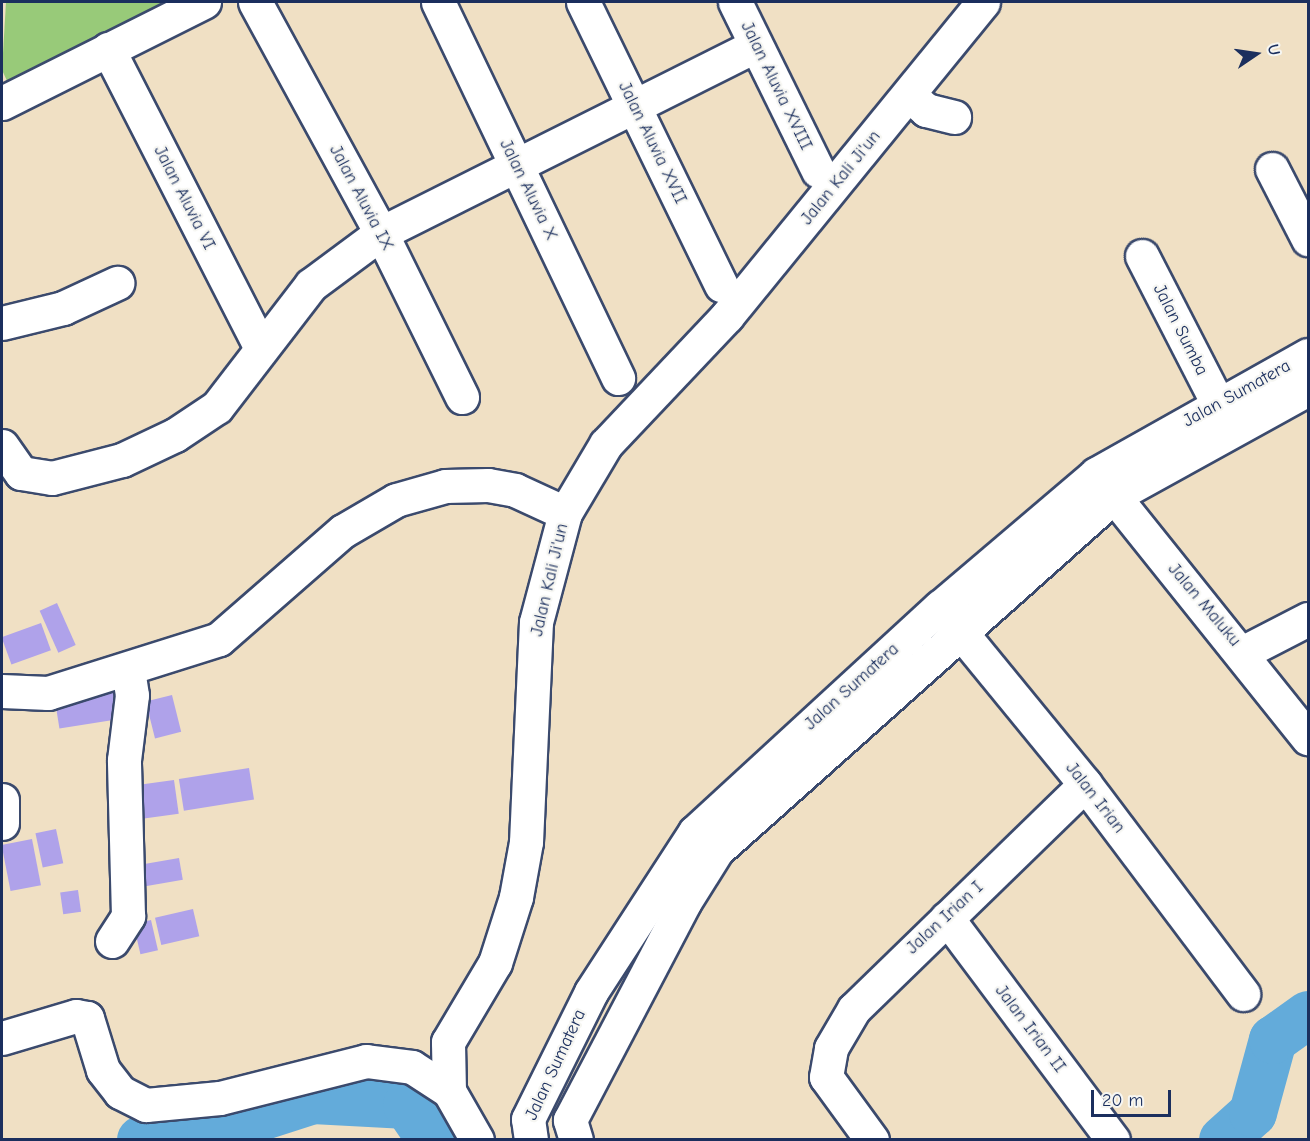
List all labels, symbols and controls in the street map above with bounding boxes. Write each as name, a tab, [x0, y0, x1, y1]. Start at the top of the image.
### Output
street label: Jalan Aluvia XVIII	[736, 18, 816, 154]
north arrow	[1226, 24, 1286, 84]
text: U	[1264, 43, 1284, 57]
street label: Jalan Aluvia XVII	[613, 78, 691, 208]
street label: Jalan Kali Ji'un	[796, 126, 886, 230]
street label: Jalan Aluvia X	[494, 136, 562, 244]
street label: Jalan Aluvia IX	[324, 141, 398, 255]
street label: Jalan Aluvia VI	[149, 142, 219, 254]
street label: Jalan Sumba	[1148, 281, 1212, 379]
street label: Jalan Sumatera	[1179, 356, 1295, 432]
street label: Jalan Kali Ji'un	[527, 521, 573, 639]
street label: Jalan Maluku	[1163, 559, 1245, 651]
street label: Jalan Sumatera	[800, 639, 904, 735]
street label: Jalan Irian	[1061, 758, 1129, 838]
street label: Jalan Irian I	[902, 877, 988, 959]
street label: Jalan Irian II	[990, 981, 1070, 1077]
street label: Jalan Sumatera	[521, 1006, 591, 1124]
scale bar	[1094, 1078, 1174, 1116]
text: 20 m	[1102, 1090, 1143, 1111]

